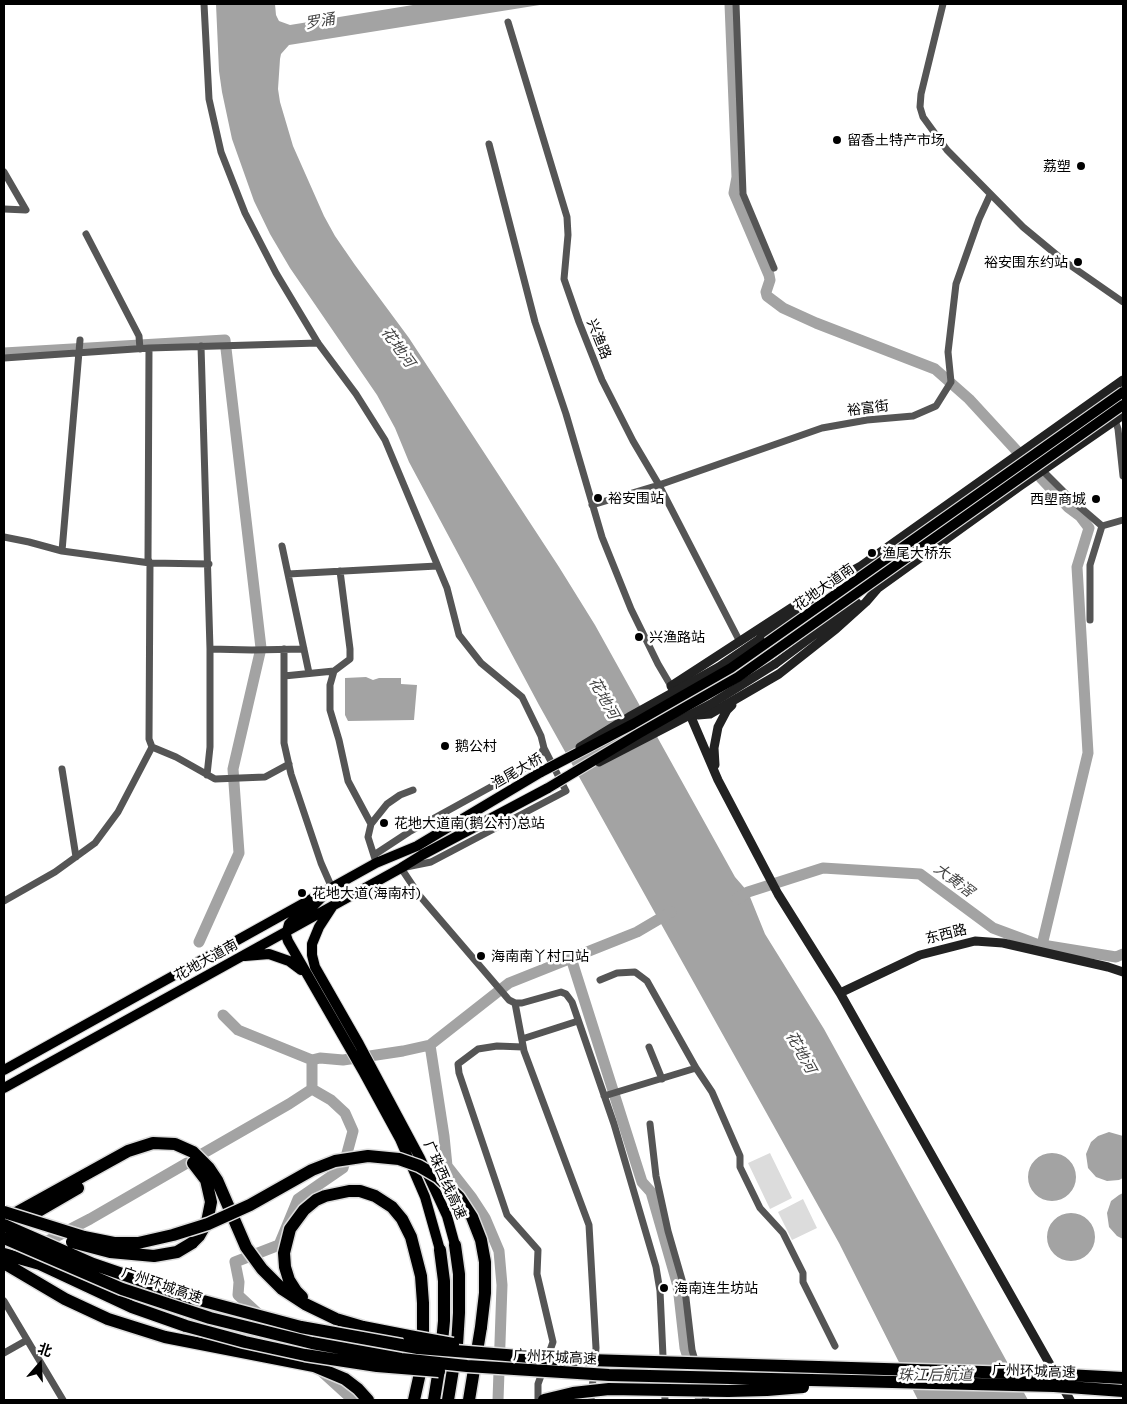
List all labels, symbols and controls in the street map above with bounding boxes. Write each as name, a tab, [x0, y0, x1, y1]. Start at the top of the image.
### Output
water label: 罗涌	[304, 10, 336, 32]
place label: 留香土特产市场	[847, 132, 945, 148]
marker: 留香土特产市场	[831, 134, 843, 146]
place label: 荔塑	[1043, 158, 1071, 174]
marker: 荔塑	[1075, 160, 1087, 172]
place label: 裕安围东约站	[984, 254, 1068, 270]
marker: 裕安围东约站	[1072, 256, 1084, 268]
street label: 兴渔路	[583, 316, 615, 362]
water label: 花地河	[377, 324, 419, 370]
street label: 裕富街	[846, 397, 890, 419]
place label: 裕安围站	[608, 490, 664, 506]
place label: 西塱商城	[1030, 491, 1086, 507]
marker: 裕安围站	[592, 492, 604, 504]
marker: 西塱商城	[1090, 493, 1102, 505]
place label: 渔尾大桥东	[882, 545, 952, 561]
marker: 渔尾大桥东	[866, 547, 878, 559]
street label: 花地大道南	[791, 560, 857, 614]
place label: 兴渔路站	[649, 629, 705, 645]
marker: 兴渔路站	[633, 631, 645, 643]
water label: 花地河	[585, 674, 623, 722]
place label: 鹅公村	[455, 738, 497, 754]
marker: 鹅公村	[439, 740, 451, 752]
street label: 渔尾大桥	[489, 750, 545, 792]
place label: 花地大道南(鹅公村)总站	[394, 815, 545, 831]
marker: 花地大道南(鹅公村)总站	[378, 817, 390, 829]
water label: 大黄滘	[931, 859, 977, 901]
place label: 花地大道(海南村)	[312, 885, 421, 901]
marker: 花地大道(海南村)	[296, 887, 308, 899]
street label: 东西路	[924, 921, 968, 947]
street label: 花地大道南	[171, 936, 241, 984]
place label: 海南南丫村口站	[491, 948, 589, 964]
marker: 海南南丫村口站	[475, 950, 487, 962]
water label: 花地河	[782, 1028, 820, 1076]
street label: 广珠西线高速	[420, 1138, 470, 1222]
street label: 广州环城高速	[120, 1263, 204, 1307]
place label: 海南连生坊站	[674, 1280, 758, 1296]
marker: 海南连生坊站	[658, 1282, 670, 1294]
north arrow	[15, 1339, 65, 1389]
text: 北	[36, 1339, 54, 1360]
street label: 广州环城高速	[513, 1346, 597, 1368]
street label: 广州环城高速	[992, 1361, 1076, 1381]
water label: 珠江后航道	[898, 1366, 972, 1384]

